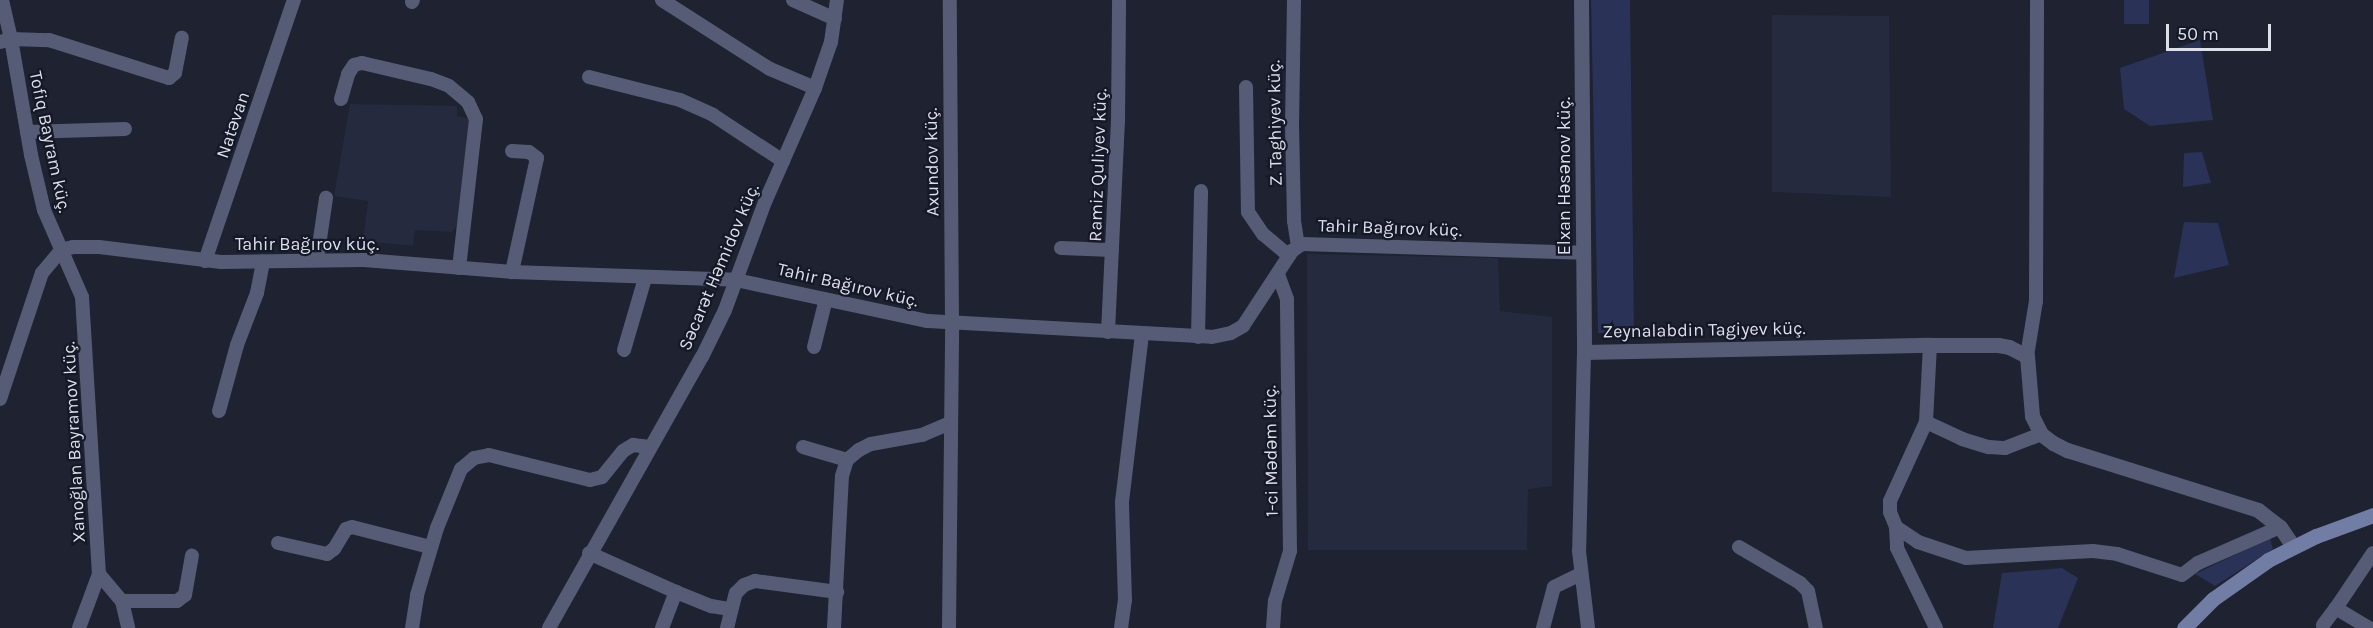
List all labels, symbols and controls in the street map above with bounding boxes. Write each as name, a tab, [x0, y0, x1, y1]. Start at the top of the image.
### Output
scale bar	[2169, 12, 2274, 50]
text: 50 m	[2177, 23, 2219, 45]
street label: Z. Taghiyev küç.	[1263, 60, 1287, 186]
street label: Tofiq Bayram küç.	[24, 69, 76, 215]
street label: Ramiz Quliyev küç.	[1085, 88, 1111, 242]
street label: Natəvan	[212, 89, 254, 161]
street label: Elxan Həsənov küç.	[1553, 97, 1575, 255]
street label: Axundov küç.	[920, 107, 944, 217]
street label: Səcarət Həmidov küç.	[674, 180, 764, 354]
street label: Tahir Bağırov küç.	[1318, 215, 1462, 241]
street label: Tahir Bağırov küç.	[235, 233, 379, 255]
street label: Tahir Bağırov küç.	[775, 258, 921, 312]
street label: Zeynalabdin Tagiyev küç.	[1602, 317, 1806, 343]
street label: Xanoğlan Bayramov küç.	[58, 341, 90, 543]
street label: 1-ci Mədəm küç.	[1259, 385, 1283, 517]

